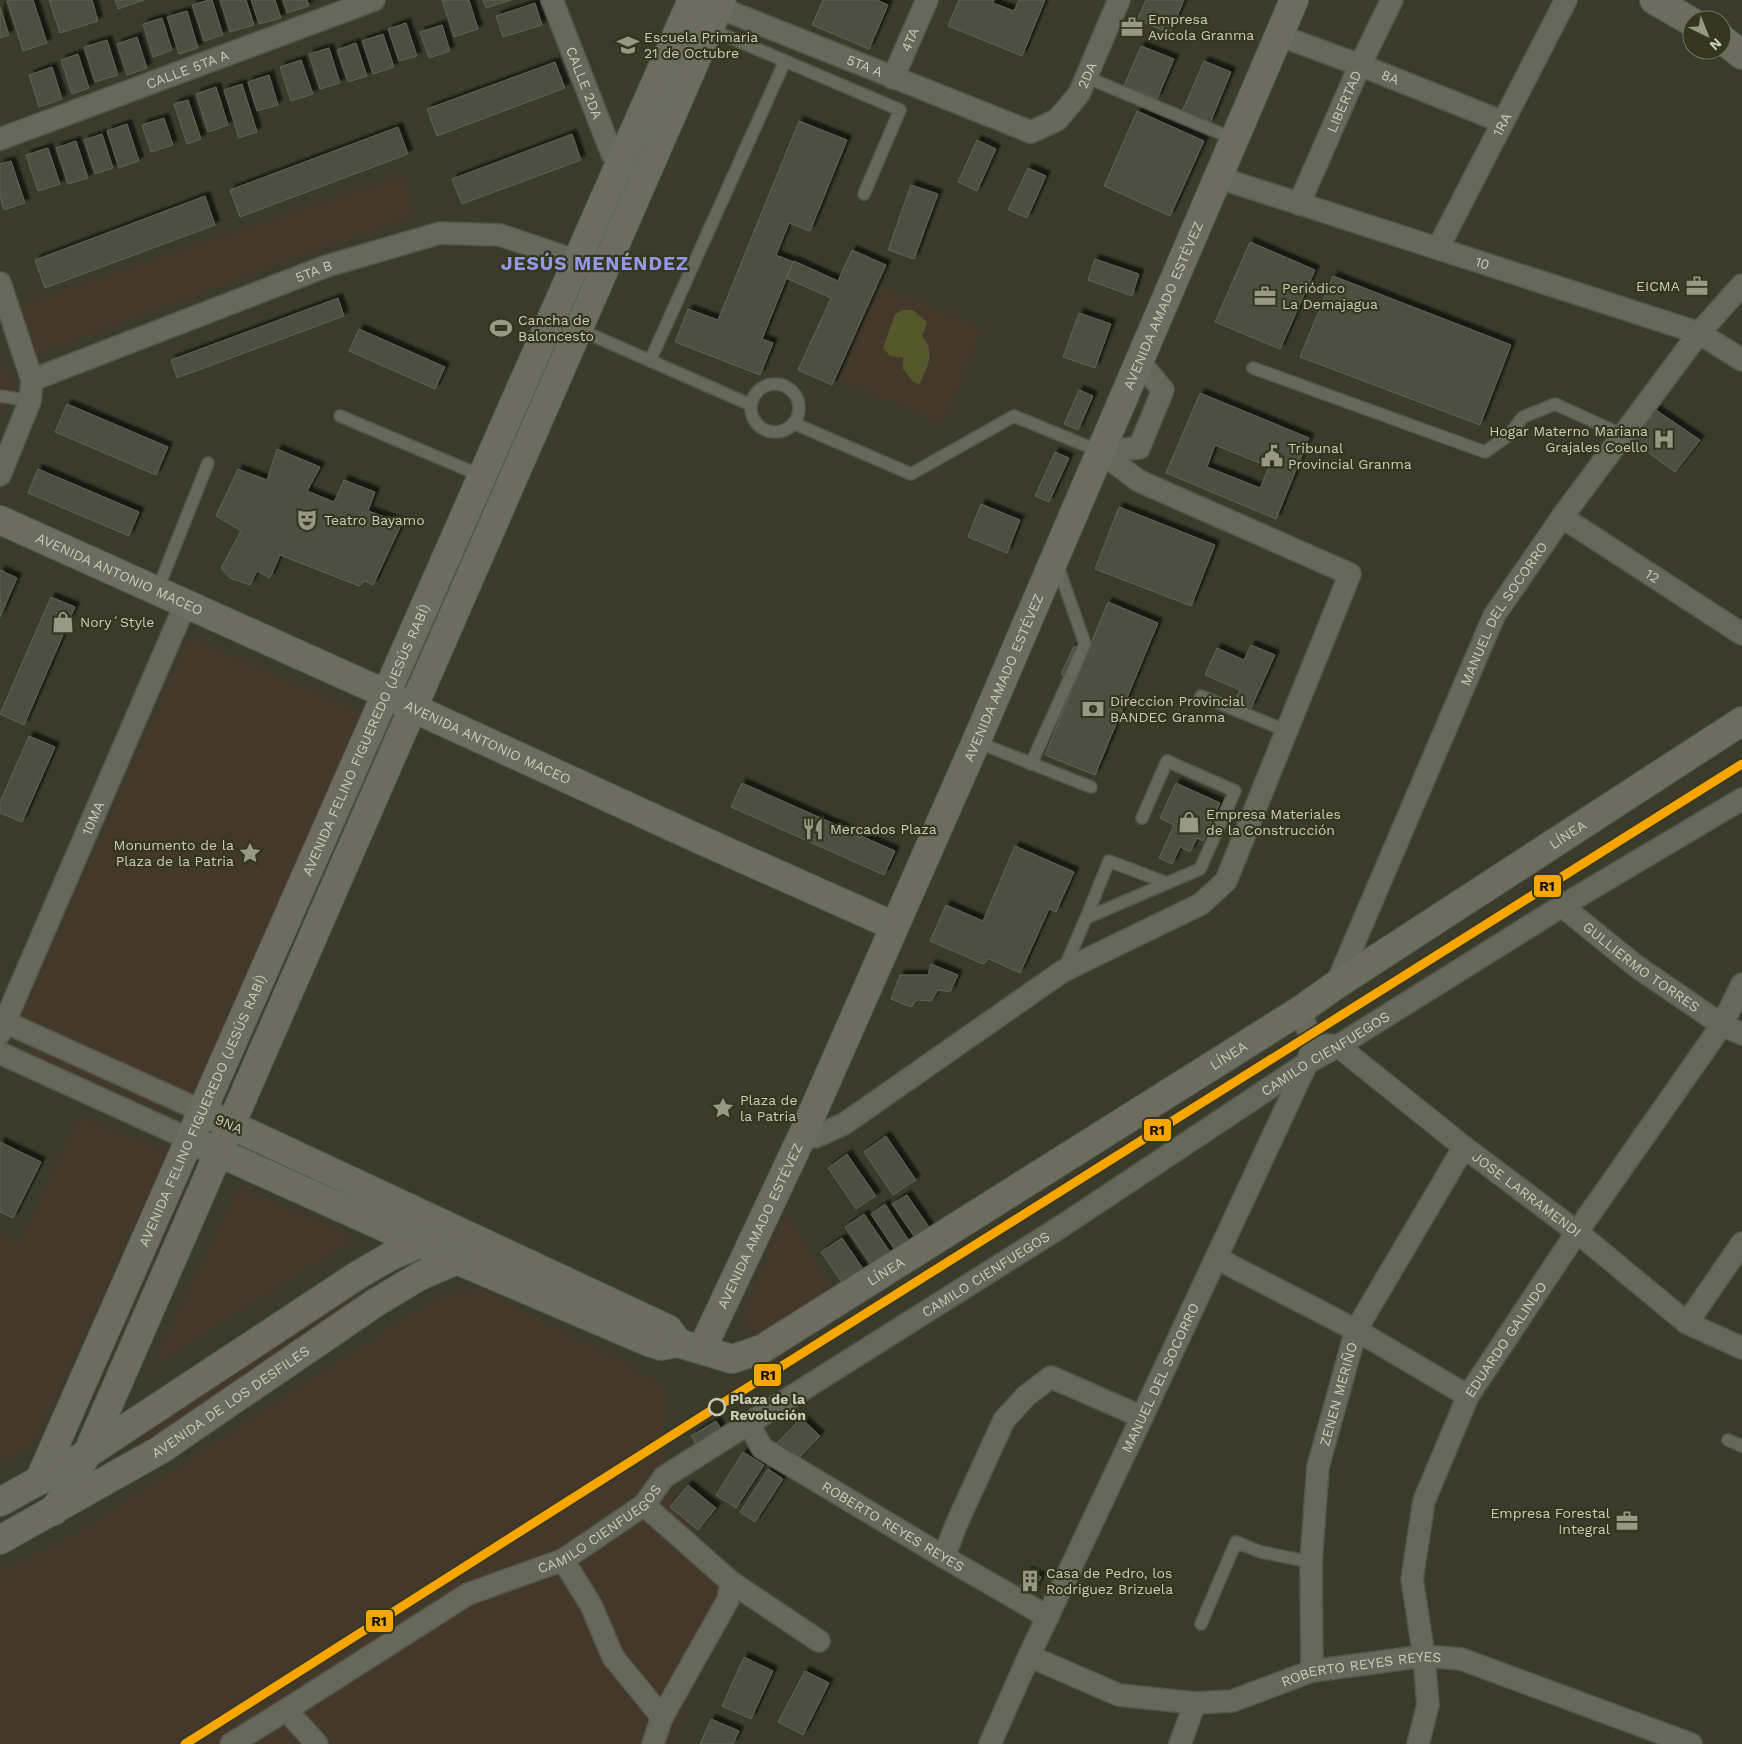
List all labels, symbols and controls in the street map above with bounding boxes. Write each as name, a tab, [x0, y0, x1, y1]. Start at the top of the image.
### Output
north arrow	[1682, 10, 1732, 60]
place label: Empresa Avícola Granma	[1148, 11, 1254, 43]
office icon: Empresa Avícola Granma	[1119, 14, 1145, 40]
street label: 4TA	[898, 25, 922, 54]
place label: Escuela Primaria 21 de Octubre	[644, 29, 758, 61]
school or university icon: Escuela Primaria 21 de Octubre	[615, 32, 641, 58]
text: N	[1707, 35, 1725, 54]
street label: CALLE 2DA	[563, 44, 606, 121]
street label: CALLE 5TA A	[144, 47, 231, 92]
street label: 5TA A	[844, 51, 885, 80]
street label: 2DA	[1074, 60, 1100, 91]
street label: 8A	[1379, 66, 1402, 88]
street label: LIBERTAD	[1323, 68, 1365, 135]
street label: 1RA	[1489, 110, 1514, 139]
street label: AVENIDA AMADO ESTÉVEZ	[1120, 219, 1206, 392]
district label: JESÚS MENÉNDEZ	[501, 252, 689, 275]
street label: 10	[1473, 253, 1492, 273]
street label: 5TA B	[293, 257, 334, 285]
office icon: EICMA	[1684, 273, 1710, 299]
place label: EICMA	[1636, 278, 1680, 294]
place label: Periódico La Demajagua	[1282, 280, 1378, 312]
office icon: Periódico La Demajagua	[1252, 283, 1278, 309]
place label: Cancha de Baloncesto	[518, 312, 594, 344]
sports icon: Cancha de Baloncesto	[488, 315, 514, 341]
place label: Hogar Materno Mariana Grajales Coello	[1489, 423, 1648, 455]
hospital icon: Hogar Materno Mariana Grajales Coello	[1651, 426, 1677, 452]
place label: Tribunal Provincial Granma	[1288, 440, 1412, 472]
public building icon: Tribunal Provincial Granma	[1259, 443, 1285, 469]
theatre icon: Teatro Bayamo	[294, 507, 320, 533]
place label: Teatro Bayamo	[324, 512, 425, 528]
street label: AVENIDA ANTONIO MACEO	[34, 529, 205, 618]
street label: MANUEL DEL SOCORRO	[1457, 539, 1551, 688]
street label: 12	[1642, 565, 1663, 586]
street label: AVENIDA AMADO ESTÉVEZ	[960, 591, 1047, 764]
street label: AVENIDA FELINO FIGUEREDO (JESÚS RABÍ)	[299, 601, 433, 878]
shop icon: Nory´Style	[50, 609, 76, 635]
place label: Nory´Style	[80, 614, 154, 630]
place label: Direccion Provincial BANDEC Granma	[1110, 693, 1245, 725]
bank icon: Direccion Provincial BANDEC Granma	[1080, 696, 1106, 722]
street label: AVENIDA ANTONIO MACEO	[402, 697, 573, 787]
street label: 10MA	[78, 799, 107, 838]
place label: Empresa Materiales de la Construcción	[1206, 806, 1341, 838]
shop icon: Empresa Materiales de la Construcción	[1176, 809, 1202, 835]
restaurant icon: Mercados Plaza	[800, 816, 826, 842]
street label: LÍNEA	[1546, 816, 1589, 852]
place label: Mercados Plaza	[830, 821, 937, 837]
place label: Monumento de la Plaza de la Patria	[114, 837, 234, 869]
place icon: Monumento de la Plaza de la Patria	[237, 840, 263, 866]
line badge: R1	[1533, 874, 1562, 898]
text: R1	[1539, 878, 1555, 894]
street label: GULLIERMO TORRES	[1580, 918, 1703, 1015]
street label: AVENIDA FELINO FIGUEREDO (JESÚS RABÍ)	[135, 972, 269, 1249]
street label: CAMILO CIENFUEGOS	[1258, 1008, 1392, 1099]
street label: LÍNEA	[1207, 1038, 1250, 1073]
place label: Plaza de la Patria	[740, 1092, 797, 1124]
place icon: Plaza de la Patria	[710, 1095, 736, 1121]
street label: 9NA	[213, 1111, 245, 1137]
line badge: R1	[1143, 1118, 1172, 1142]
text: R1	[1149, 1122, 1165, 1138]
street label: AVENIDA AMADO ESTÉVEZ	[714, 1140, 806, 1311]
street label: JOSE LARRAMENDI	[1469, 1148, 1584, 1240]
street label: CAMILO CIENFUEGOS	[919, 1228, 1053, 1320]
street label: LÍNEA	[864, 1254, 907, 1289]
street label: EDUARDO GALINDO	[1461, 1279, 1550, 1400]
street label: MANUEL DEL SOCORRO	[1118, 1300, 1202, 1455]
street label: ZENEN MERIÑO	[1316, 1340, 1360, 1448]
street label: AVENIDA DE LOS DESFILES	[149, 1342, 312, 1461]
line badge: R1	[753, 1363, 782, 1387]
text: R1	[760, 1367, 776, 1383]
place label: Plaza de la Revolución	[730, 1391, 806, 1423]
marker: Plaza de la Revolución	[708, 1398, 726, 1416]
street label: ROBERTO REYES REYES	[819, 1478, 967, 1575]
street label: CAMILO CIENFUEGOS	[535, 1481, 664, 1576]
place label: Empresa Forestal Integral	[1490, 1505, 1611, 1537]
office icon: Empresa Forestal Integral	[1614, 1508, 1640, 1534]
place label: Casa de Pedro, los Rodriguez Brizuela	[1046, 1565, 1173, 1597]
building icon: Casa de Pedro, los Rodriguez Brizuela	[1017, 1568, 1043, 1594]
line badge: R1	[365, 1609, 394, 1633]
text: R1	[371, 1613, 387, 1629]
street label: ROBERTO REYES REYES	[1279, 1648, 1442, 1690]

